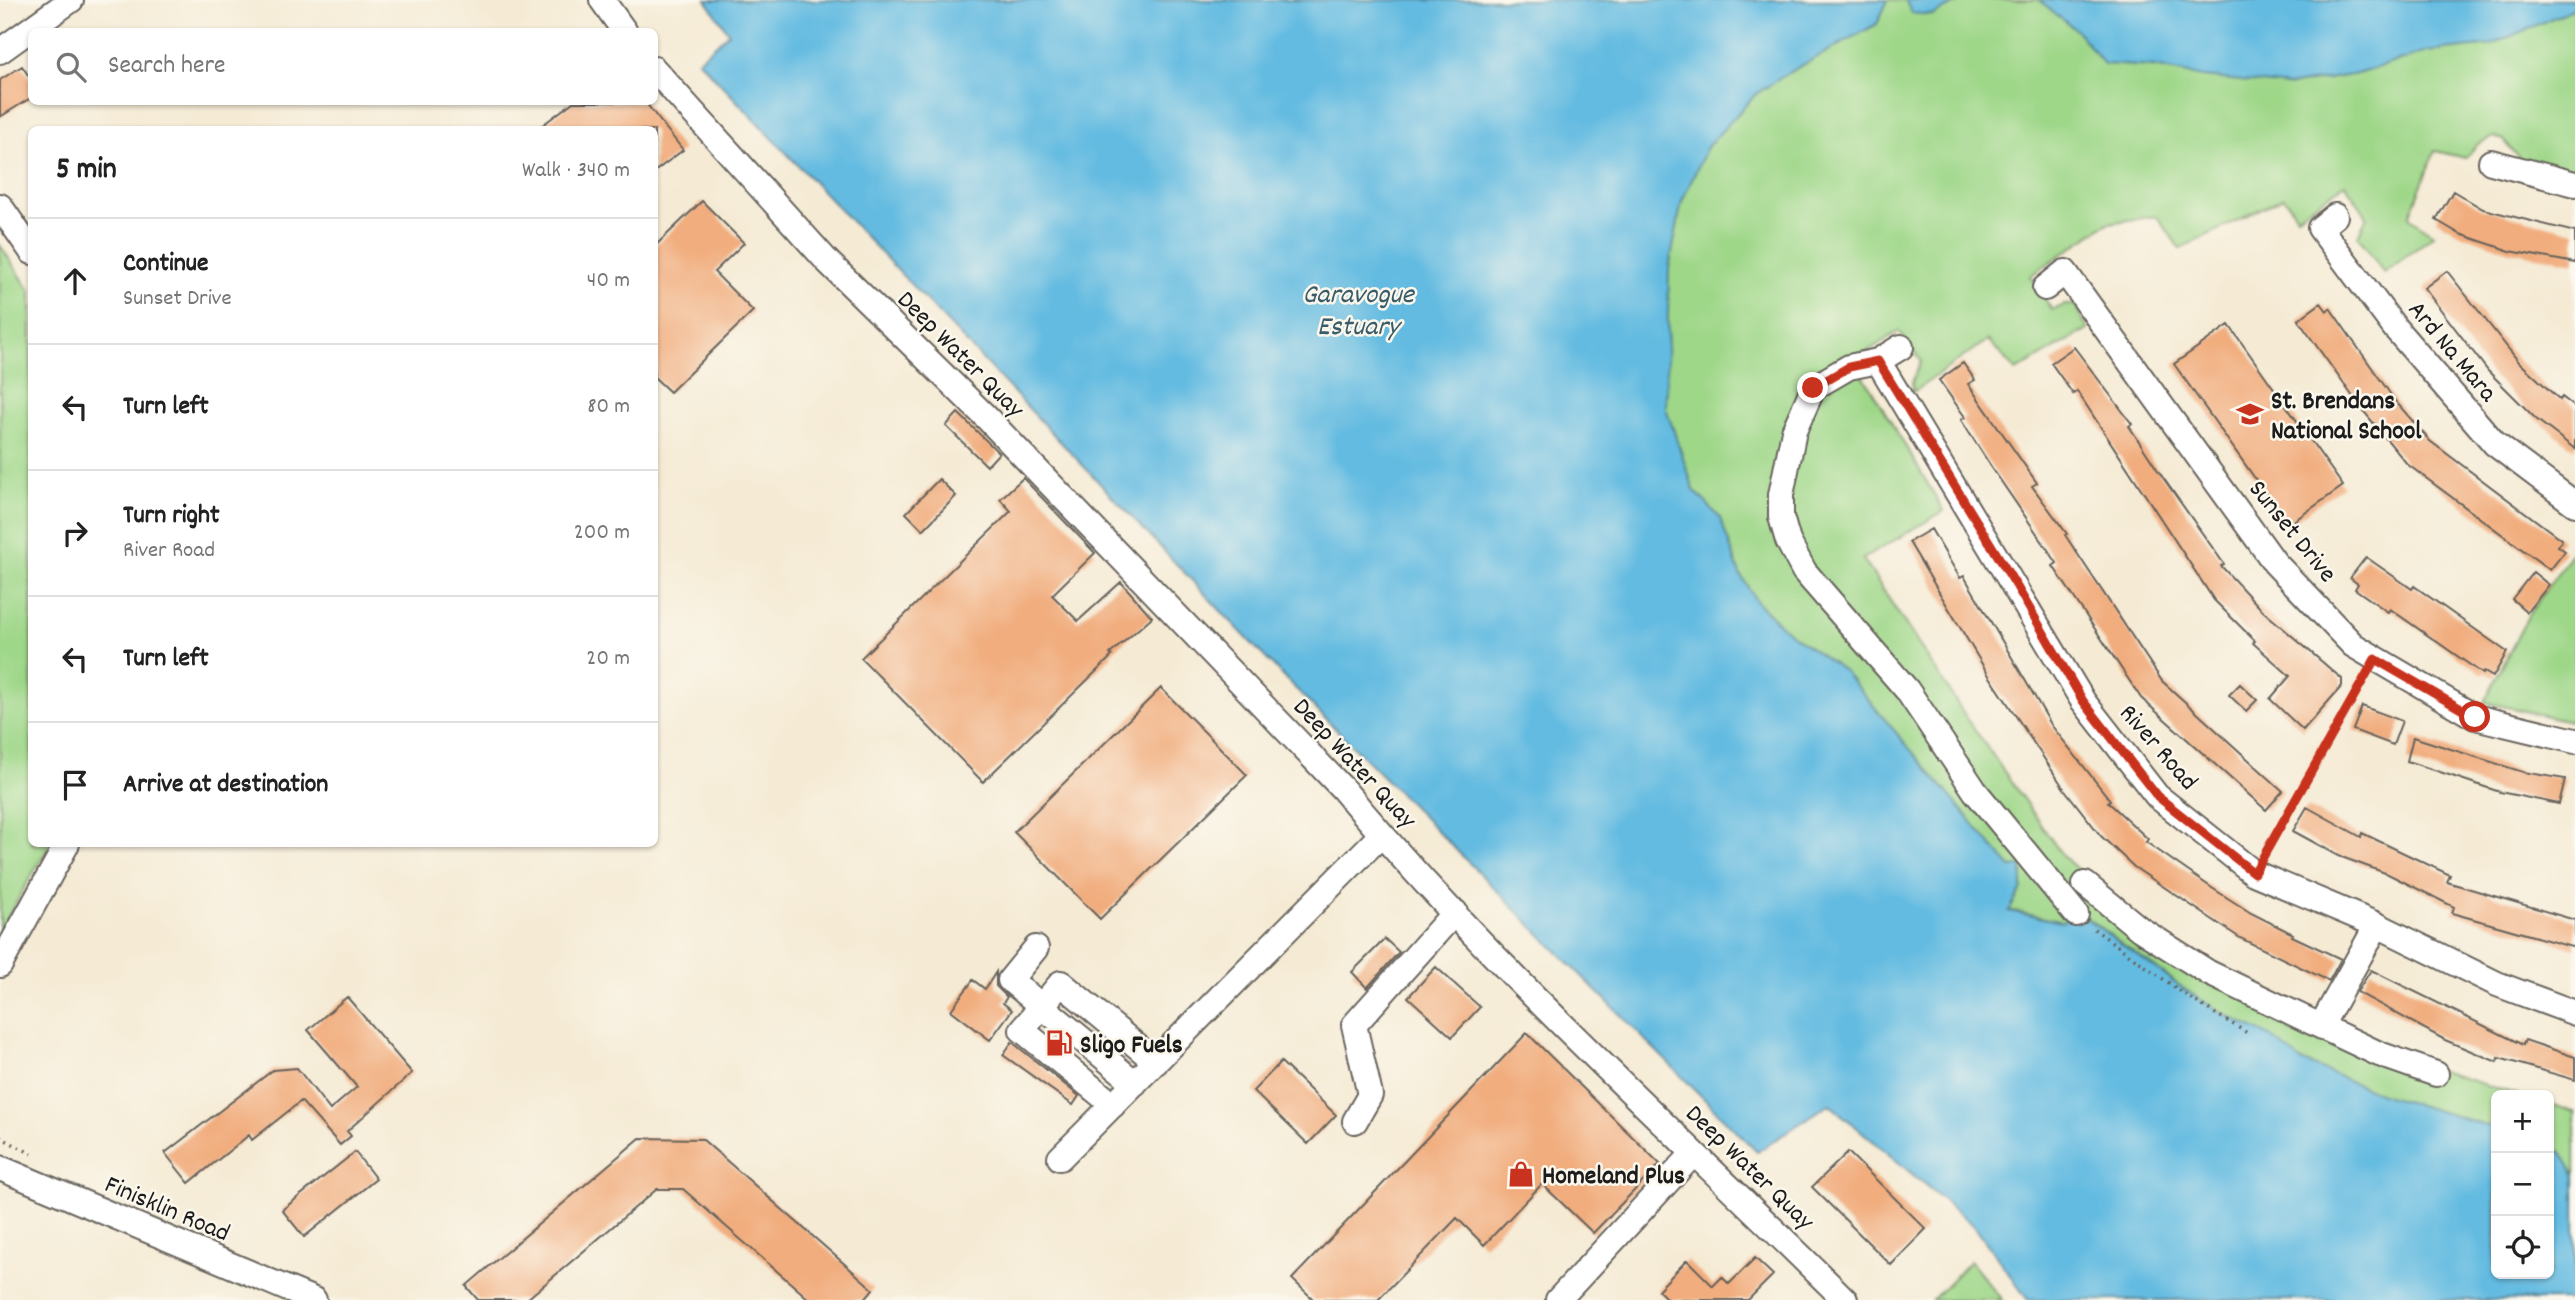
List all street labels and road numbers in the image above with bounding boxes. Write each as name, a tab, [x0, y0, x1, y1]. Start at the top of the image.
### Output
street label: Deep Water Quay	[887, 283, 1032, 428]
street label: Ard Na Mara	[2398, 294, 2505, 412]
street label: Sunset Drive	[2238, 473, 2344, 592]
street label: Deep Water Quay	[1283, 691, 1424, 838]
street label: River Road	[2109, 697, 2205, 800]
street label: Deep Water Quay	[1676, 1097, 1822, 1240]
street label: Finisklin Road	[99, 1167, 235, 1253]

